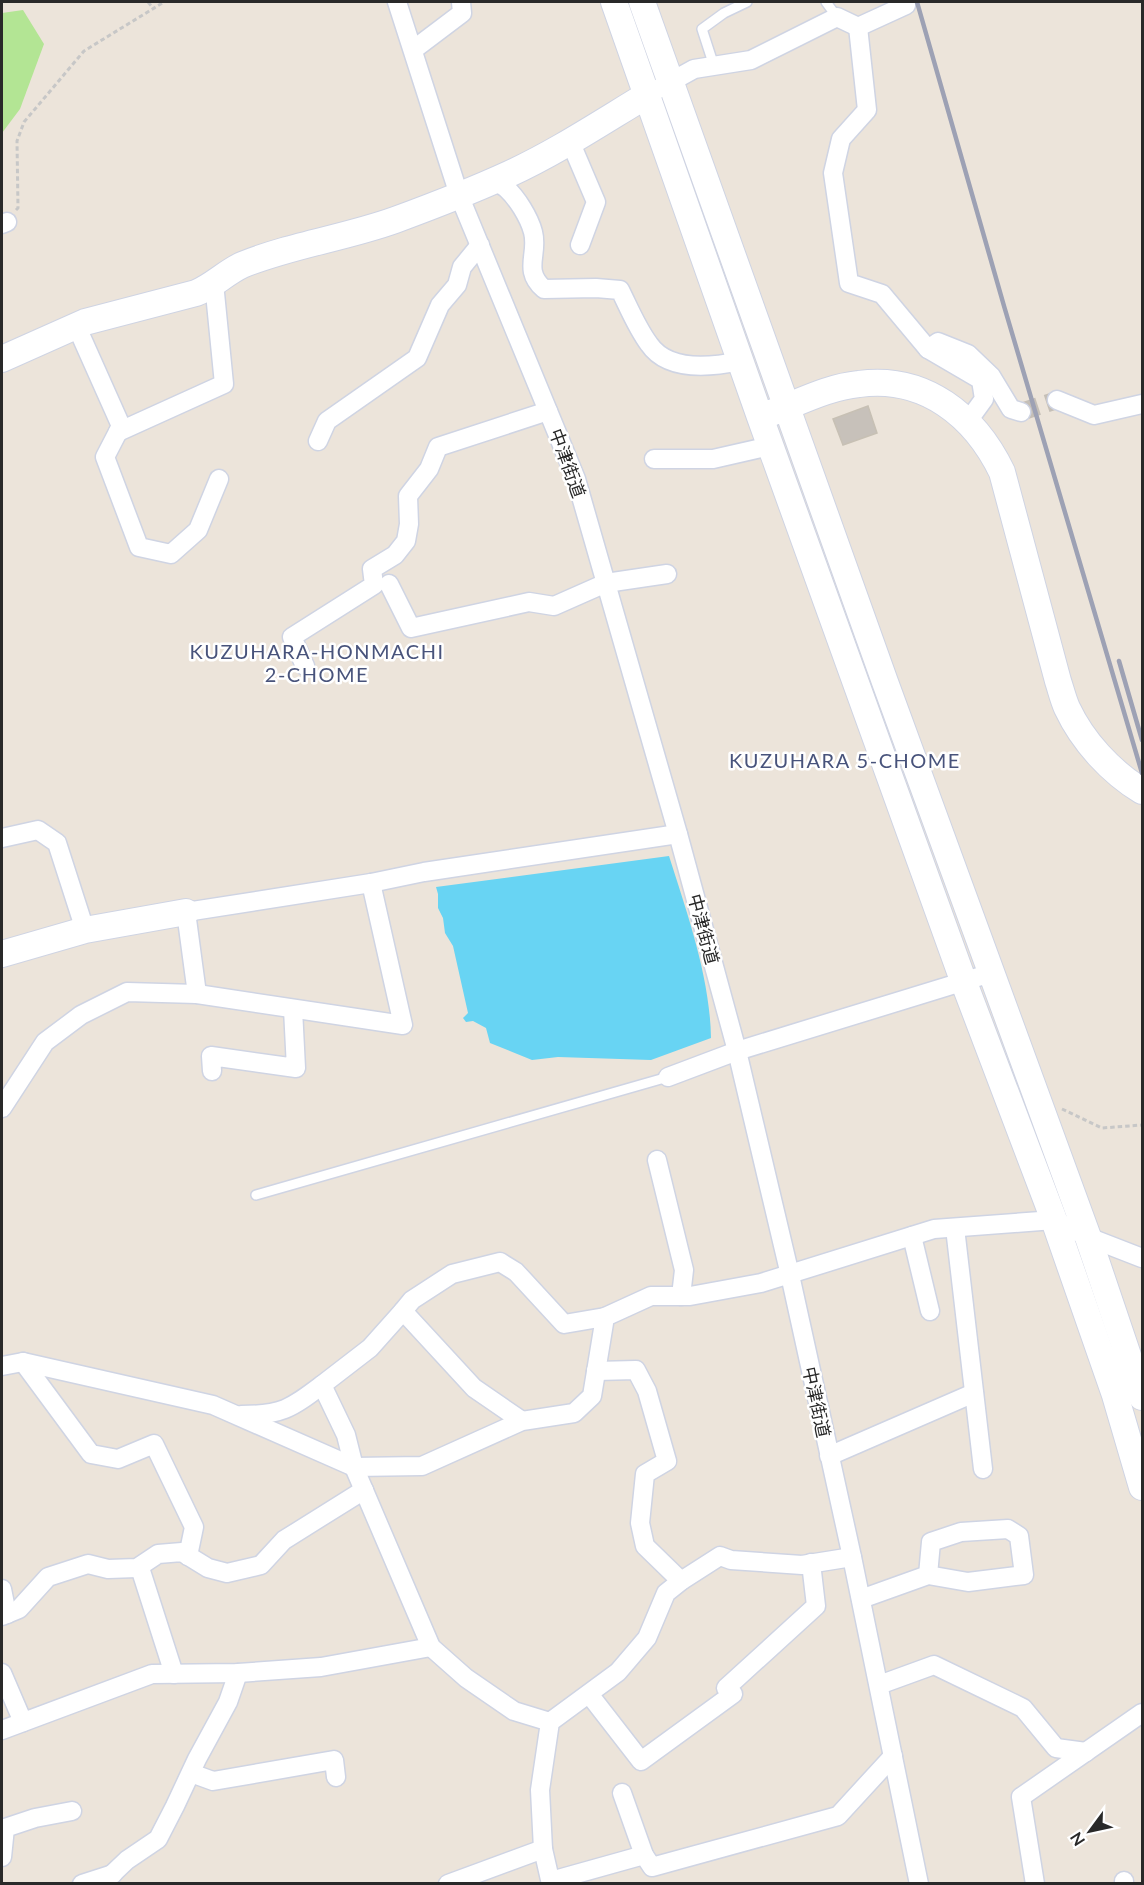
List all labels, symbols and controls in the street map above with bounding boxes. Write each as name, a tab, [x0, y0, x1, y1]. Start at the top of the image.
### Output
street label: 中津街道	[545, 425, 591, 501]
district label: KUZUHARA-HONMACHI 2-CHOME	[189, 639, 445, 686]
district label: KUZUHARA 5-CHOME	[729, 748, 961, 772]
street label: 中津街道	[684, 891, 724, 967]
street label: 中津街道	[799, 1364, 835, 1440]
north arrow	[1060, 1801, 1120, 1861]
text: N	[1066, 1829, 1088, 1850]

